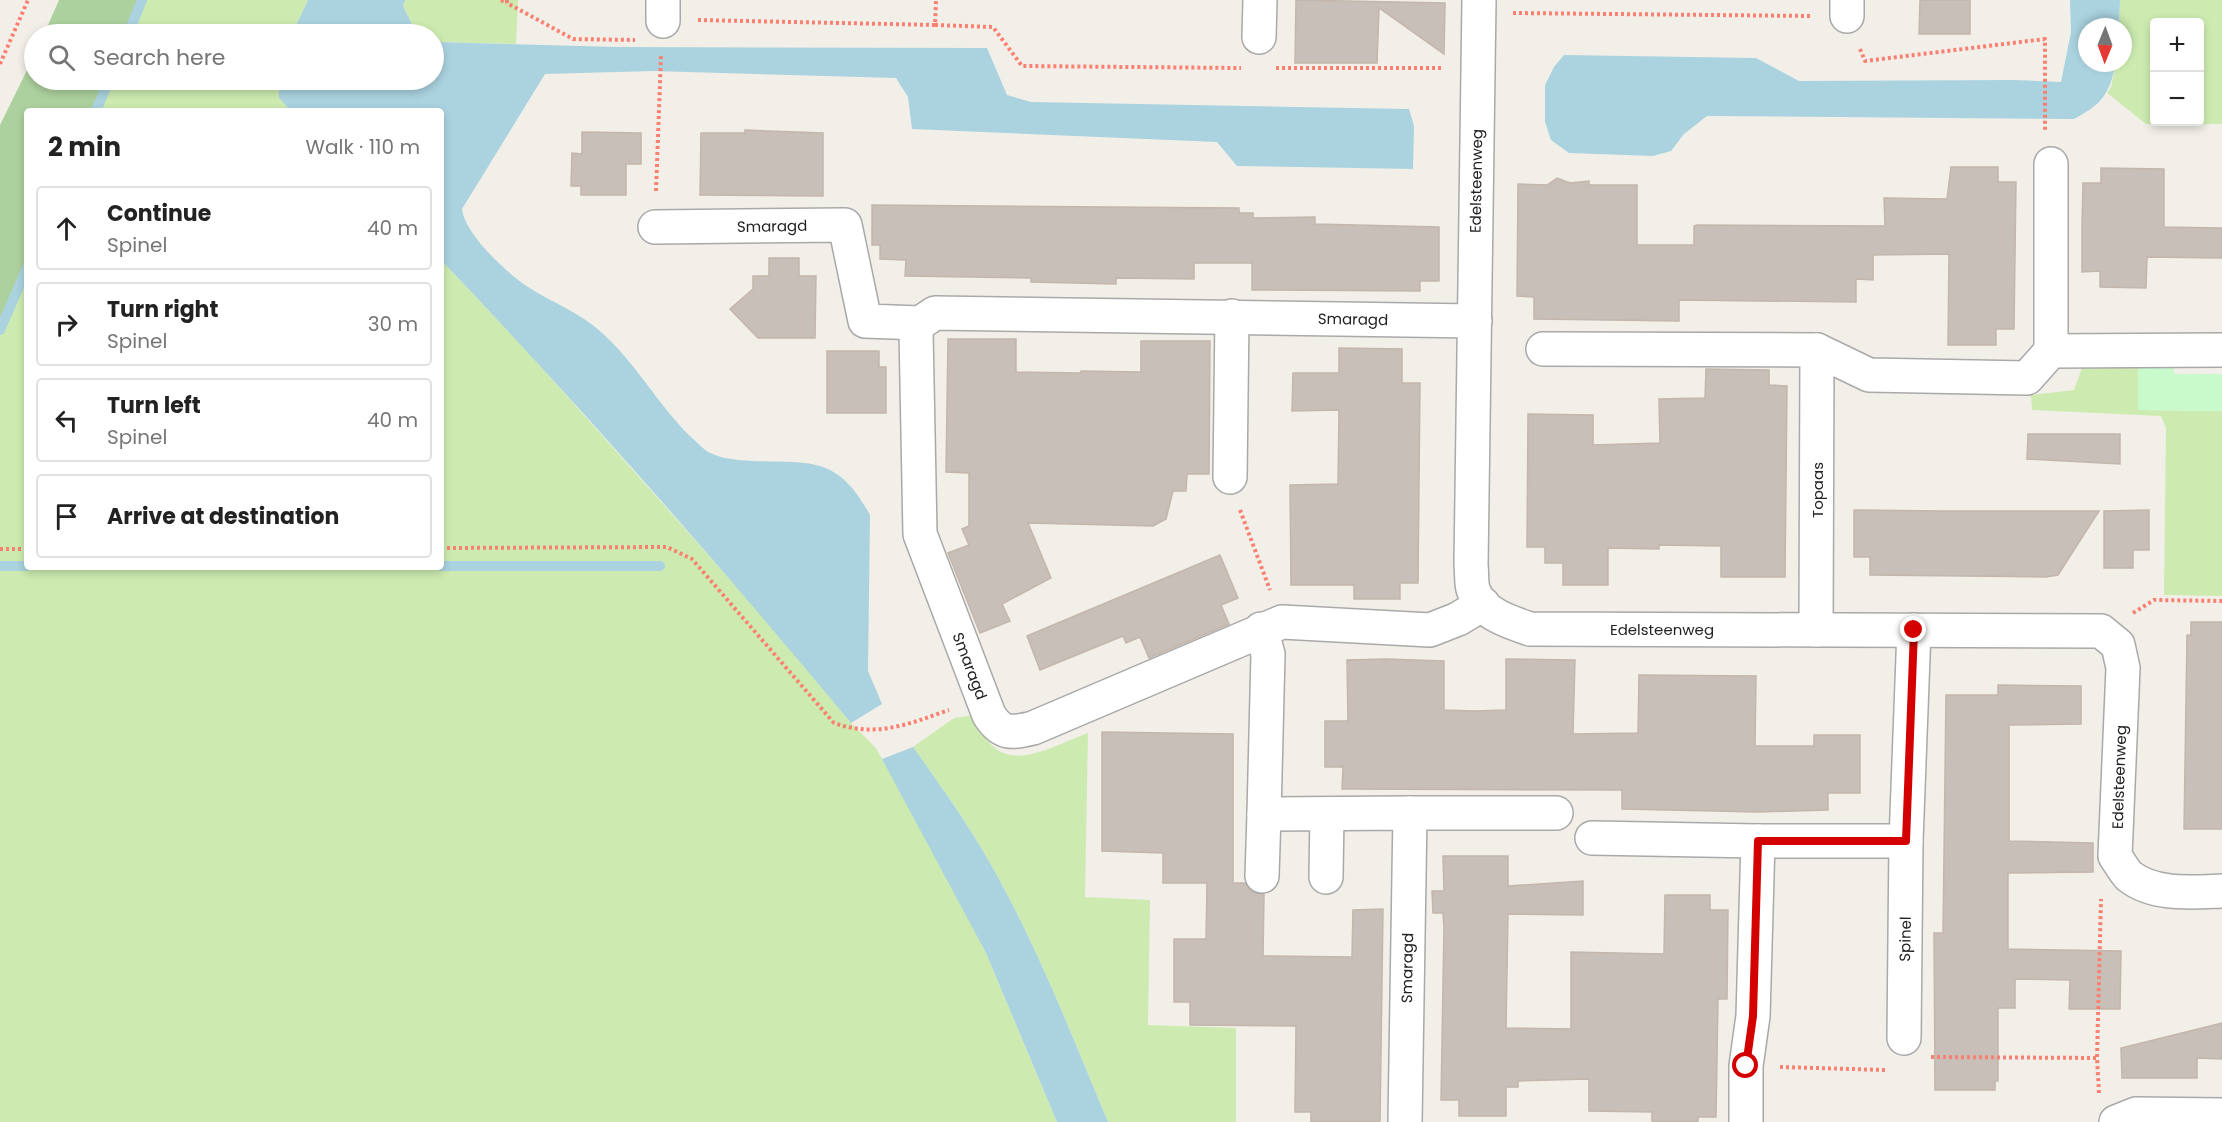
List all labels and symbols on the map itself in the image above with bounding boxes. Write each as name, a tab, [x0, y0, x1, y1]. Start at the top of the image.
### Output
north arrow	[2078, 18, 2132, 72]
street label: Edelsteenweg	[1465, 129, 1487, 233]
street label: Smaragd	[737, 215, 807, 237]
street label: Smaragd	[1318, 308, 1388, 330]
street label: Topaas	[1807, 462, 1828, 518]
route end	[1900, 616, 1926, 642]
street label: Edelsteenweg	[1610, 619, 1714, 640]
street label: Smaragd	[948, 629, 992, 703]
street label: Edelsteenweg	[2107, 725, 2131, 829]
street label: Spinel	[1894, 916, 1916, 962]
street label: Smaragd	[1396, 933, 1418, 1003]
route start	[1732, 1052, 1758, 1078]

